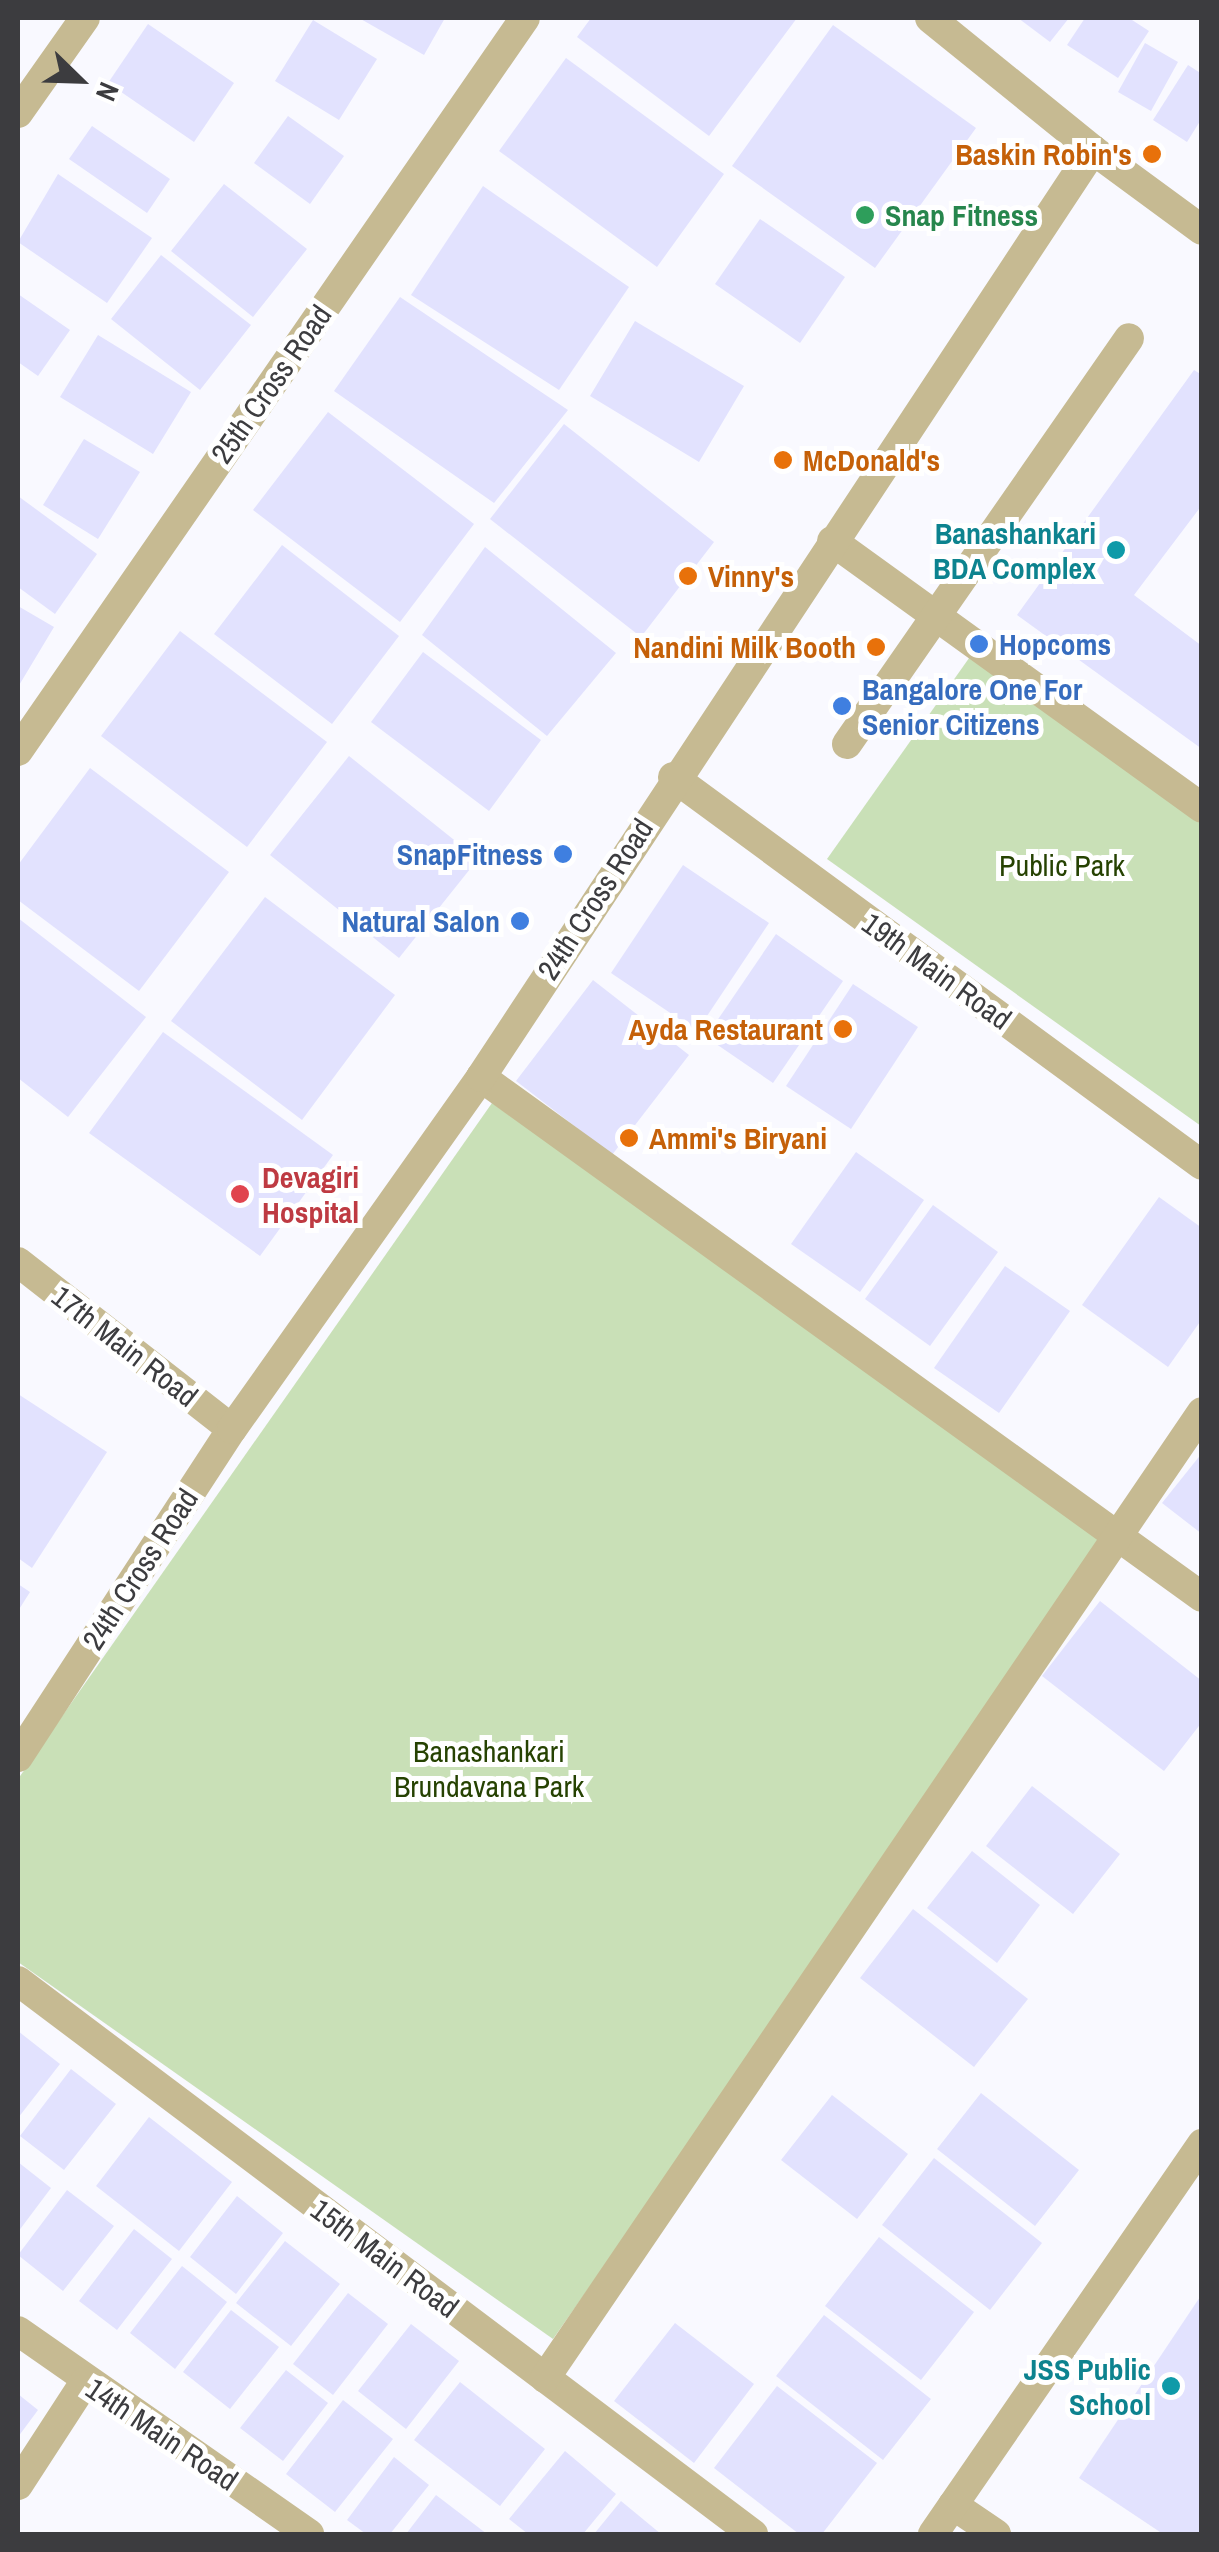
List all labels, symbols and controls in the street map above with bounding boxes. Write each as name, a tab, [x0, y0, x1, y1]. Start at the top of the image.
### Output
north arrow	[30, 30, 130, 130]
text: N	[87, 77, 128, 107]
place label: Baskin Robin's	[955, 136, 1132, 172]
marker: Baskin Robin's	[1141, 143, 1163, 165]
place label: Snap Fitness	[885, 197, 1038, 233]
marker: Snap Fitness	[854, 204, 876, 226]
street label: 25th Cross Road	[203, 298, 339, 470]
place label: McDonald's	[803, 442, 940, 478]
marker: McDonald's	[772, 449, 794, 471]
place label: Banashankari BDA Complex	[932, 515, 1096, 586]
marker: Banashankari BDA Complex	[1105, 539, 1127, 561]
place label: Vinny's	[708, 558, 794, 594]
marker: Vinny's	[677, 565, 699, 587]
place label: Hopcoms	[999, 626, 1111, 662]
place label: Nandini Milk Booth	[633, 629, 856, 665]
marker: Hopcoms	[968, 633, 990, 655]
marker: Nandini Milk Booth	[865, 636, 887, 658]
place label: Bangalore One For Senior Citizens	[862, 671, 1082, 742]
marker: Bangalore One For Senior Citizens	[831, 695, 853, 717]
street label: 24th Cross Road	[530, 812, 660, 986]
place label: SnapFitness	[397, 836, 543, 872]
marker: SnapFitness	[552, 843, 574, 865]
park label: Public Park	[999, 847, 1125, 883]
place label: Natural Salon	[341, 903, 500, 939]
street label: 19th Main Road	[856, 905, 1018, 1037]
marker: Natural Salon	[509, 910, 531, 932]
place label: Ayda Restaurant	[628, 1011, 823, 1047]
marker: Ayda Restaurant	[832, 1018, 854, 1040]
place label: Ammi's Biryani	[649, 1120, 827, 1156]
marker: Ammi's Biryani	[618, 1127, 640, 1149]
place label: Devagiri Hospital	[262, 1159, 359, 1230]
marker: Devagiri Hospital	[227, 1181, 253, 1207]
street label: 17th Main Road	[45, 1278, 205, 1414]
street label: 24th Cross Road	[75, 1482, 205, 1656]
park label: Banashankari Brundavana Park	[394, 1733, 584, 1804]
street label: 15th Main Road	[304, 2191, 466, 2325]
place label: JSS Public School	[1024, 2351, 1151, 2422]
street label: 14th Main Road	[79, 2370, 245, 2498]
marker: JSS Public School	[1160, 2375, 1182, 2397]

